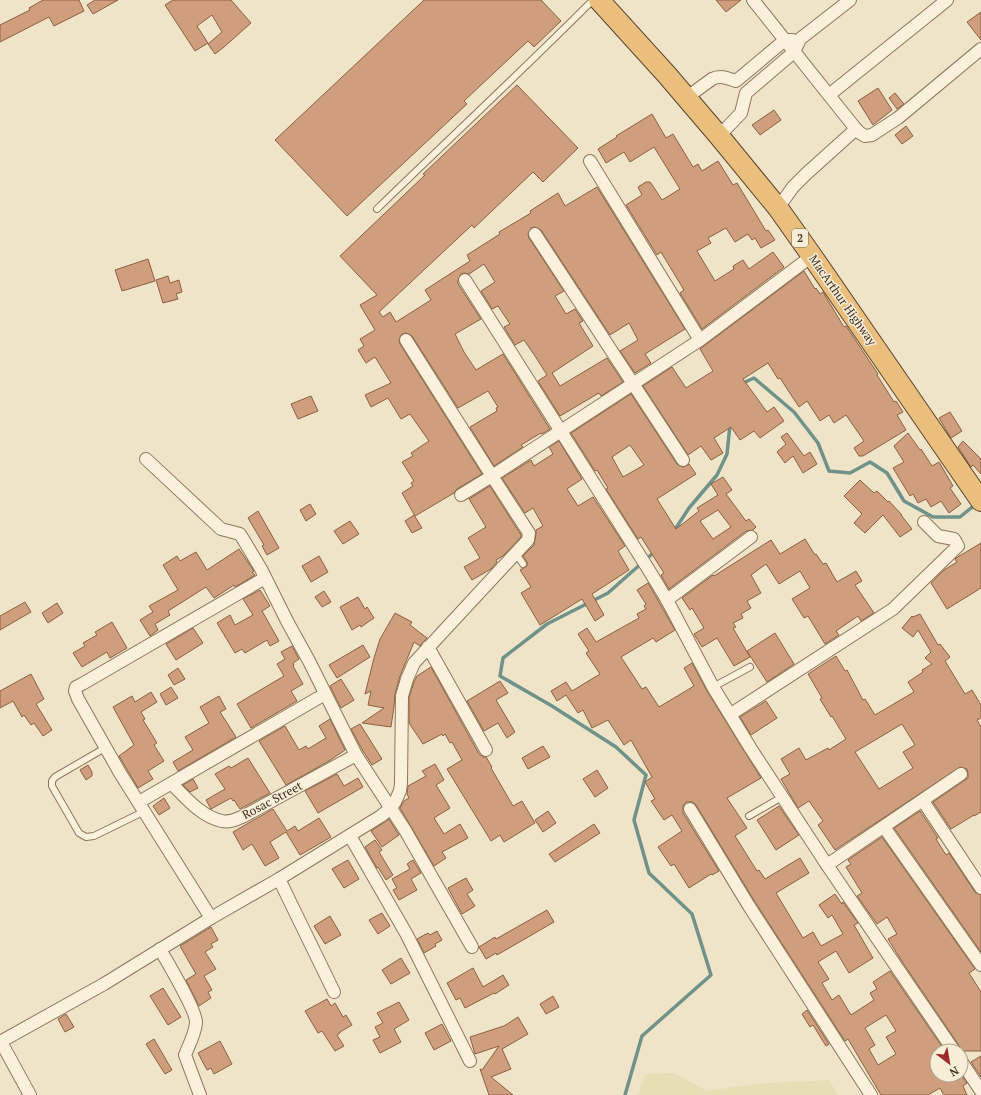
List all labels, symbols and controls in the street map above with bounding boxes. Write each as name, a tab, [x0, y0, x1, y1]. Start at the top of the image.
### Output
road number: 2	[792, 229, 808, 247]
street label: MacArthur Highway	[806, 252, 880, 349]
street label: Rosac Street	[239, 778, 305, 822]
north arrow	[929, 1043, 969, 1083]
text: N	[946, 1063, 961, 1080]

